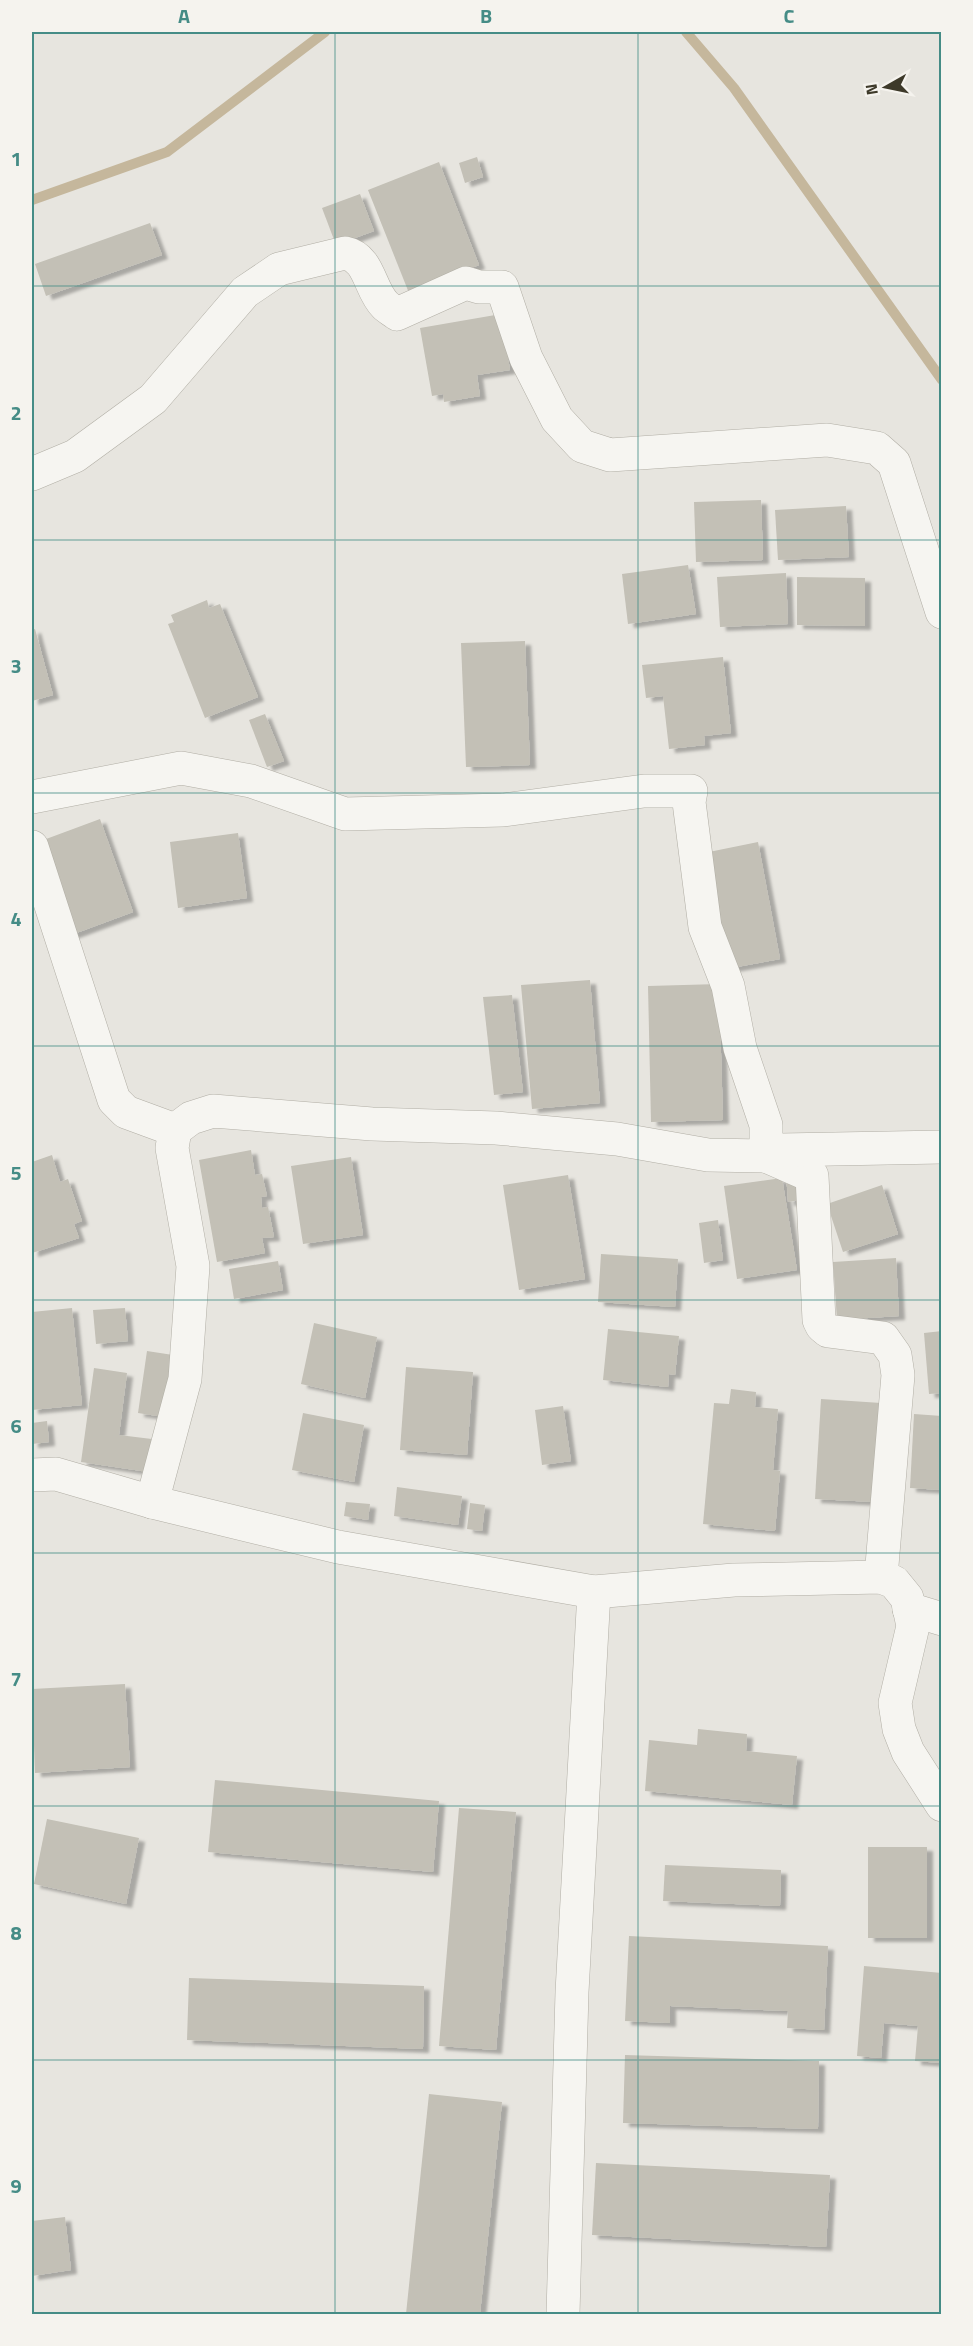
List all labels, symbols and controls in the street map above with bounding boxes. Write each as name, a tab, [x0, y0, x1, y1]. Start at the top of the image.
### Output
text: A	[178, 0, 190, 31]
text: B	[480, 0, 492, 31]
text: C	[784, 0, 795, 31]
north arrow	[856, 57, 916, 117]
text: N	[858, 82, 884, 97]
text: 1	[10, 143, 22, 174]
text: 2	[10, 397, 22, 428]
text: 3	[10, 650, 22, 681]
text: 4	[10, 903, 22, 934]
text: 5	[10, 1157, 22, 1188]
text: 6	[10, 1410, 22, 1441]
text: 7	[10, 1663, 22, 1694]
text: 8	[10, 1917, 22, 1948]
text: 9	[10, 2170, 22, 2201]

